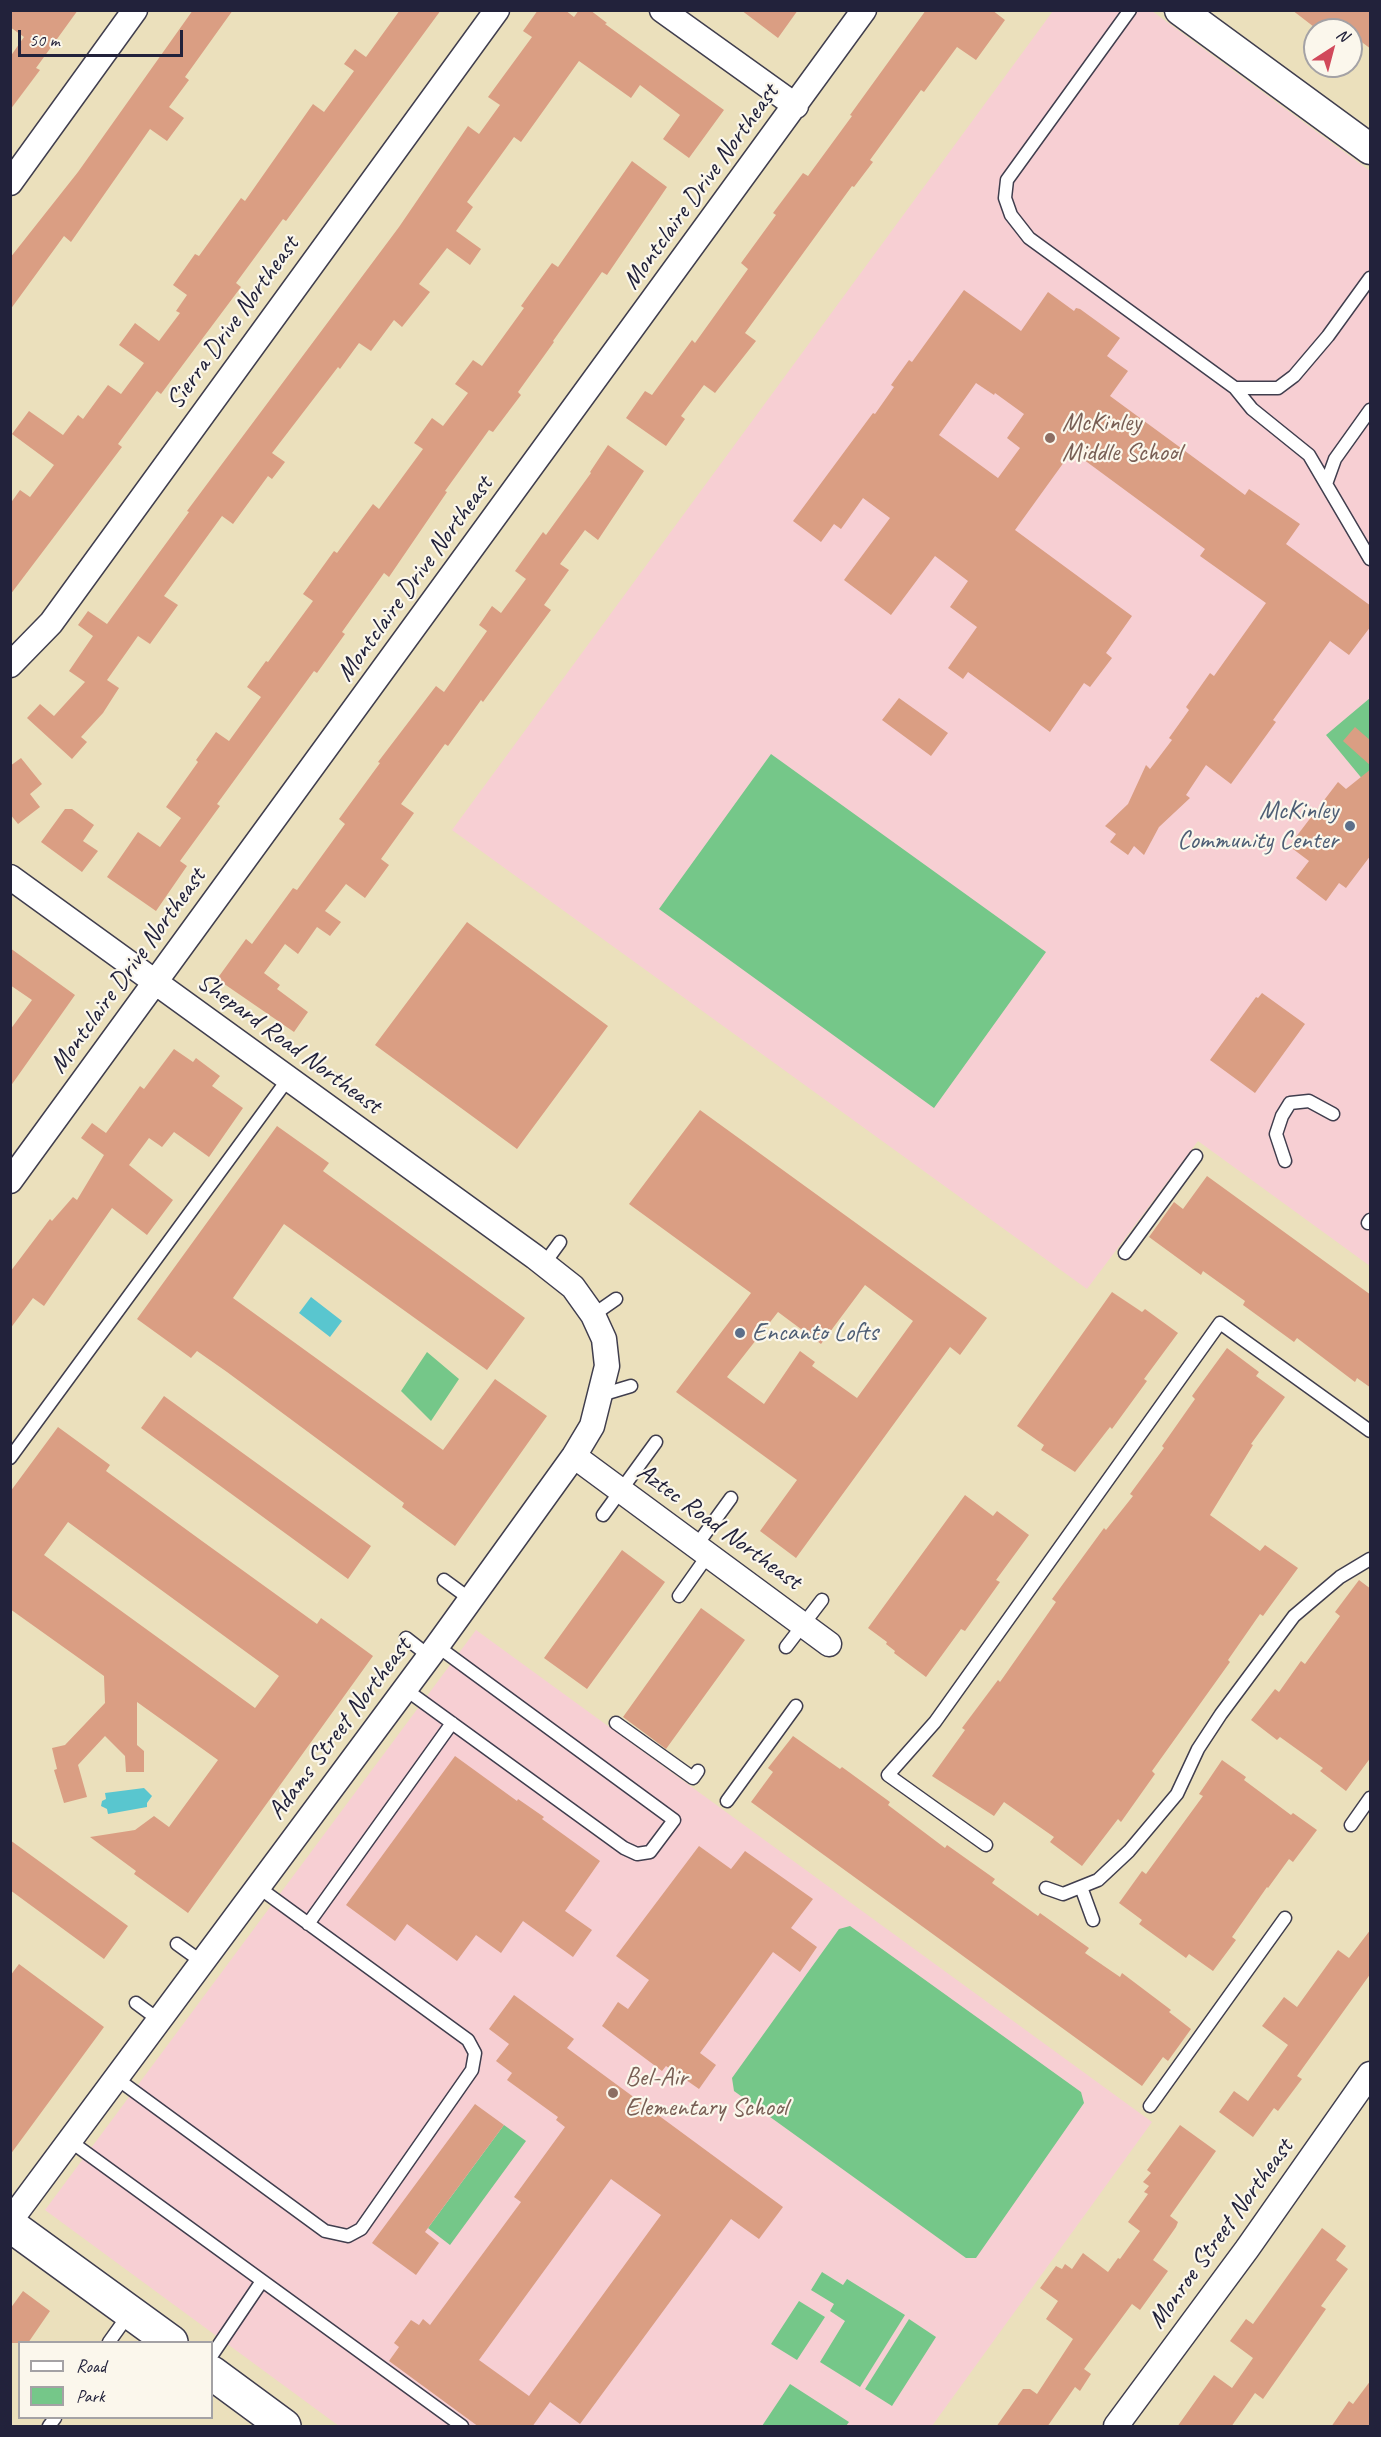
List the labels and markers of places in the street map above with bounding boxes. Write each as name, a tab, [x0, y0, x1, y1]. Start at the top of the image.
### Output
place label: McKinley Middle School	[1062, 407, 1181, 468]
marker: McKinley Middle School	[1043, 431, 1057, 445]
place label: McKinley Community Center	[1177, 795, 1338, 856]
marker: McKinley Community Center	[1343, 819, 1357, 833]
place label: Encanto Lofts	[752, 1317, 878, 1349]
marker: Encanto Lofts	[733, 1326, 747, 1340]
place label: Bel-Air Elementary School	[625, 2062, 787, 2124]
marker: Bel-Air Elementary School	[606, 2086, 620, 2100]

